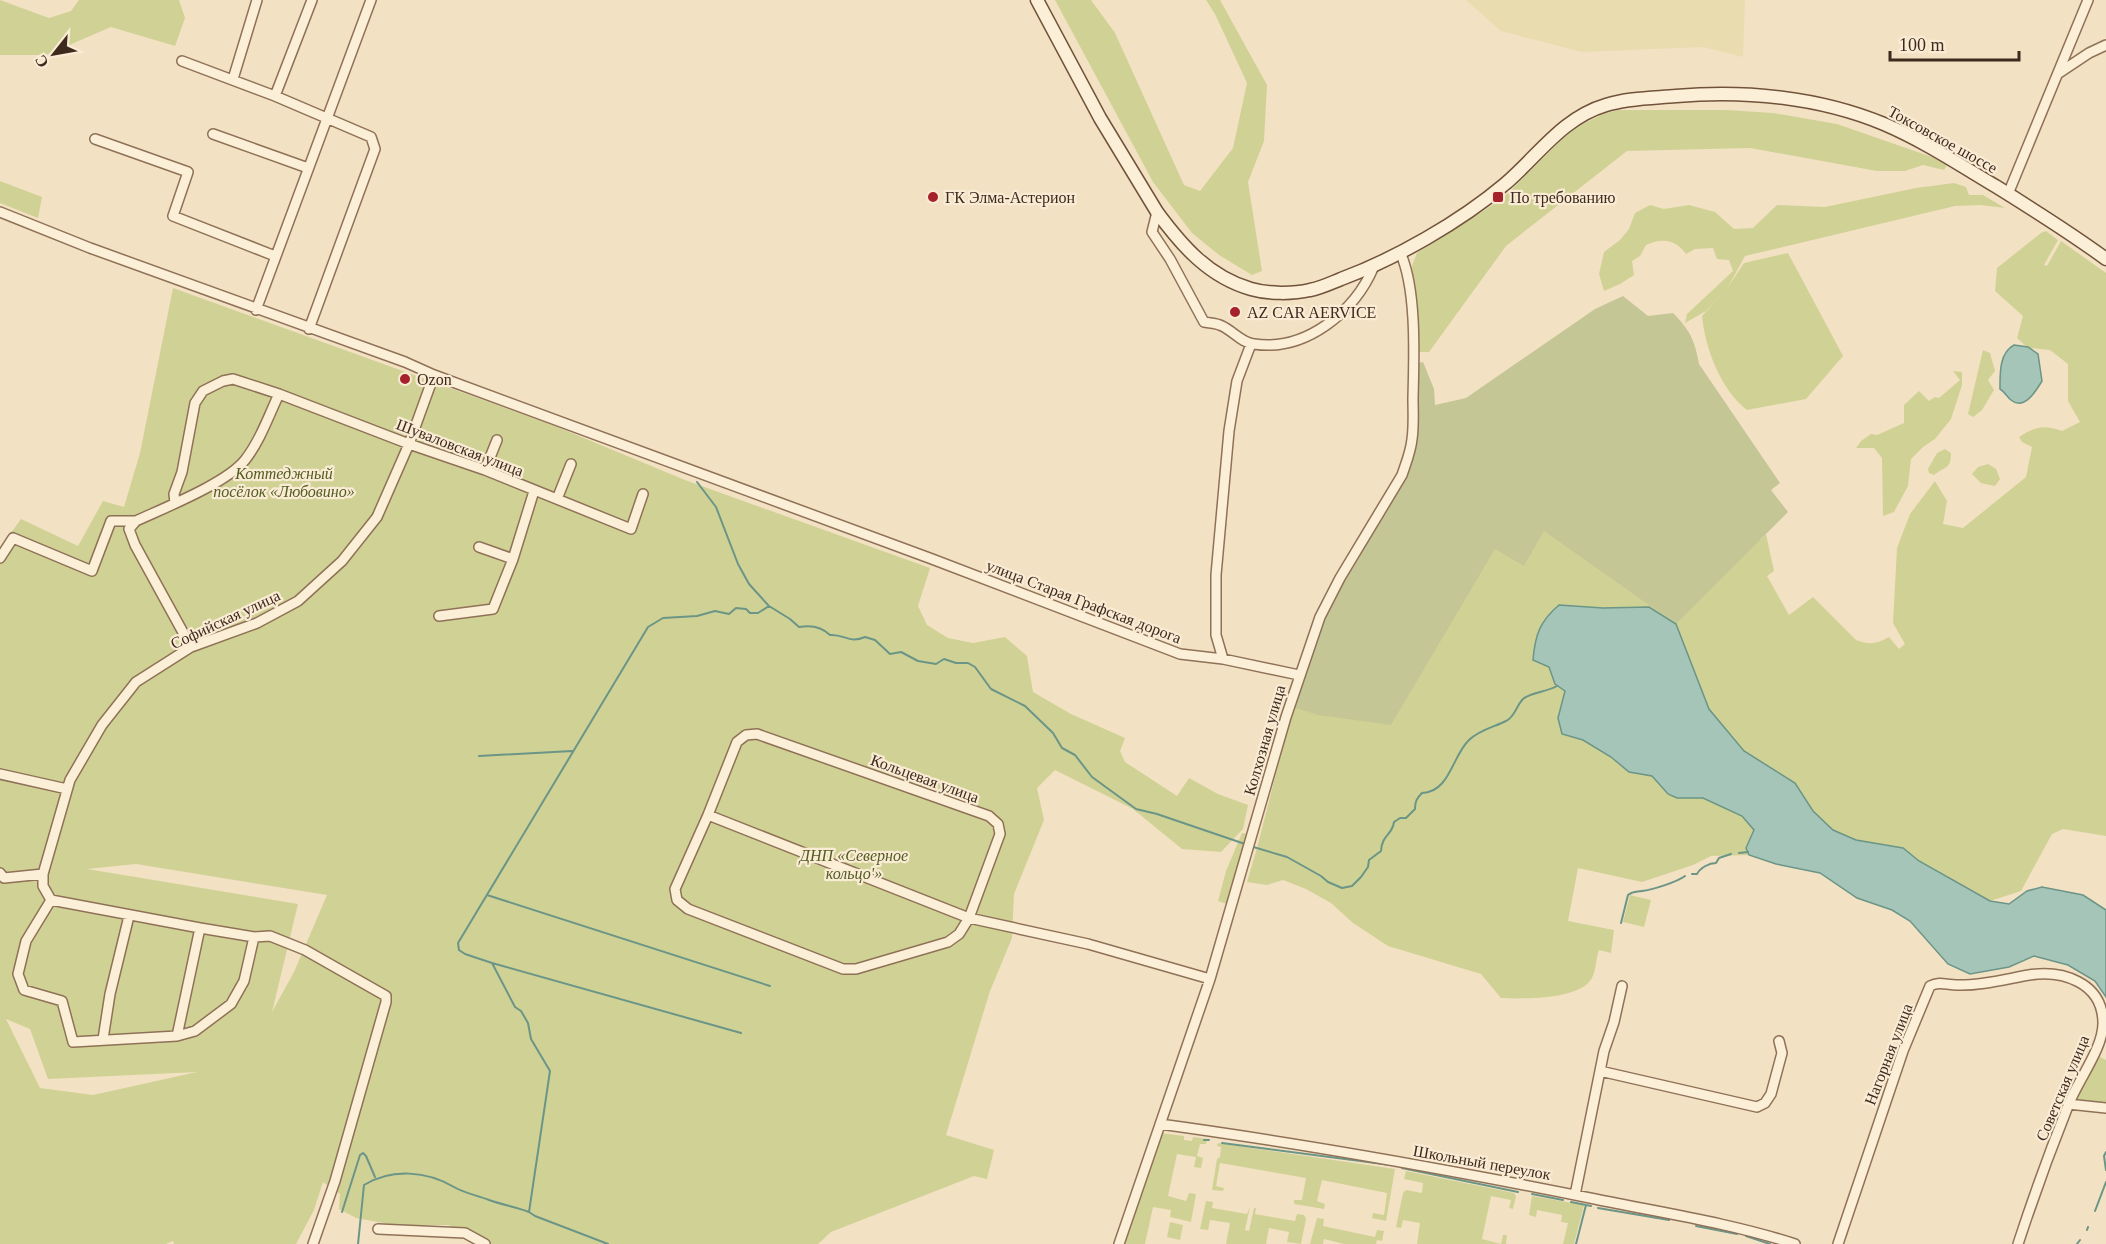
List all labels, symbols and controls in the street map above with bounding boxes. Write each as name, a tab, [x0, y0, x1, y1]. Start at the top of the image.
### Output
north arrow	[24, 24, 84, 84]
scale bar	[1890, 24, 2019, 62]
text: 100 m	[1899, 35, 1945, 55]
text: С	[31, 52, 52, 71]
street label: Токсовское шоссе	[1885, 102, 2000, 176]
place label: ГК Элма-Астерион	[945, 189, 1076, 207]
place label: По требованию	[1510, 189, 1616, 207]
marker: ГК Элма-Астерион	[926, 190, 940, 204]
marker: По требованию	[1491, 190, 1505, 204]
place label: AZ CAR AERVICE	[1247, 304, 1376, 321]
marker: AZ CAR AERVICE	[1228, 305, 1242, 319]
place label: Ozon	[417, 371, 452, 388]
marker: Ozon	[398, 372, 412, 386]
street label: Шуваловская улица	[394, 415, 526, 480]
park label: Коттеджный посёлок «Любовино»	[213, 465, 355, 500]
street label: улица Старая Графская дорога	[984, 556, 1184, 647]
street label: Софийская улица	[168, 587, 283, 653]
street label: Колхозная улица	[1241, 683, 1289, 797]
street label: Кольцевая улица	[868, 751, 981, 807]
park label: ДНП «Северное кольцо'»	[798, 847, 908, 883]
street label: Нагорная улица	[1861, 1001, 1917, 1108]
street label: Советская улица	[2033, 1033, 2093, 1144]
street label: Школьный переулок	[1412, 1142, 1552, 1184]

